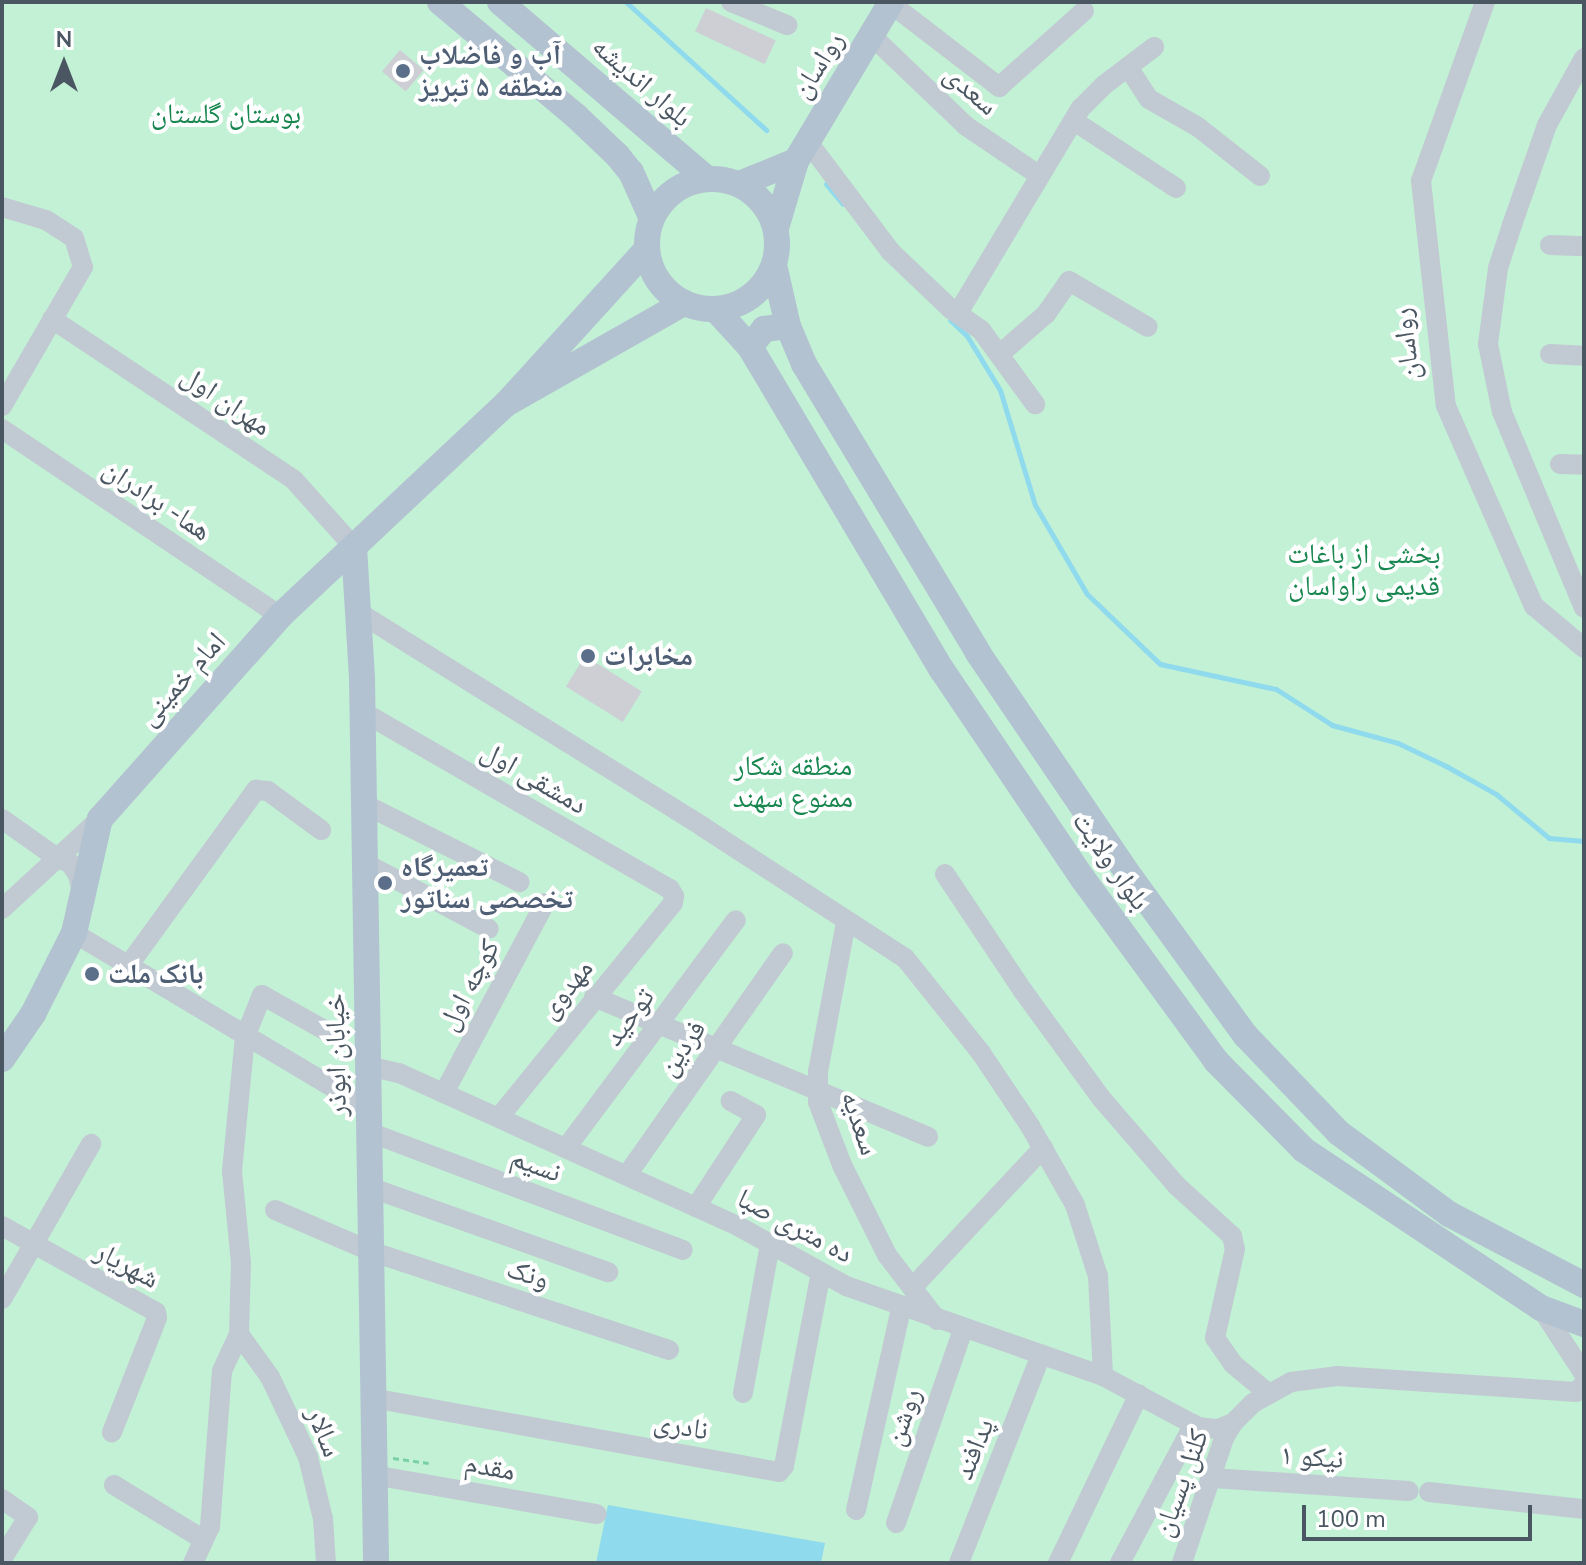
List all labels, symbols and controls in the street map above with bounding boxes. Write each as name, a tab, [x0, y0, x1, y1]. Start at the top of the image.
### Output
north arrow	[24, 24, 104, 104]
text: N	[56, 25, 72, 55]
street label: رواسان	[785, 25, 851, 105]
street label: بلوار اندیشه	[585, 30, 699, 134]
place label: آب و فاضلاب منطقه ۵ تبریز	[419, 38, 563, 104]
street label: سعدی	[937, 57, 1005, 123]
marker: آب و فاضلاب منطقه ۵ تبریز	[394, 62, 412, 80]
park label: بوستان گلستان	[151, 97, 301, 131]
street label: رواسان	[1385, 306, 1427, 382]
street label: مهران اول	[175, 359, 277, 443]
street label: هما- برادران	[97, 452, 217, 548]
park label: بخشی از باغات قدیمی راواسان	[1287, 537, 1441, 603]
street label: امام خمینی	[131, 625, 233, 733]
place label: مخابرات	[604, 639, 693, 673]
marker: مخابرات	[579, 647, 597, 665]
street label: دمشقی اول	[475, 734, 593, 822]
park label: منطقه شکار ممنوع سهند	[733, 749, 853, 815]
street label: بلوار ولایت	[1065, 805, 1157, 917]
place label: تعمیرگاه تخصصی سناتور	[401, 850, 573, 916]
marker: تعمیرگاه تخصصی سناتور	[376, 874, 394, 892]
street label: کوچه اول	[431, 933, 507, 1037]
street label: مهدوی	[532, 952, 600, 1026]
place label: بانک ملت	[108, 957, 204, 991]
marker: بانک ملت	[83, 965, 101, 983]
street label: توحید	[596, 981, 662, 1053]
street label: خیابان ابوذر	[318, 993, 354, 1117]
street label: فردین	[651, 1014, 713, 1082]
street label: سعدیه	[833, 1087, 887, 1159]
street label: نسیم	[506, 1140, 566, 1190]
street label: ده متری صبا	[731, 1182, 859, 1270]
street label: شهریار	[89, 1234, 165, 1296]
street label: ونک	[503, 1251, 553, 1297]
street label: روشن	[878, 1384, 928, 1450]
street label: سالار	[299, 1402, 349, 1462]
street label: نادری	[651, 1405, 711, 1447]
street label: پدافند	[947, 1414, 1001, 1484]
street label: کلنل پسیان	[1146, 1425, 1216, 1541]
street label: نیکو ۱	[1279, 1438, 1345, 1476]
street label: مقدم	[462, 1446, 518, 1488]
scale bar	[1306, 1489, 1536, 1539]
text: 100 m	[1316, 1503, 1386, 1535]

